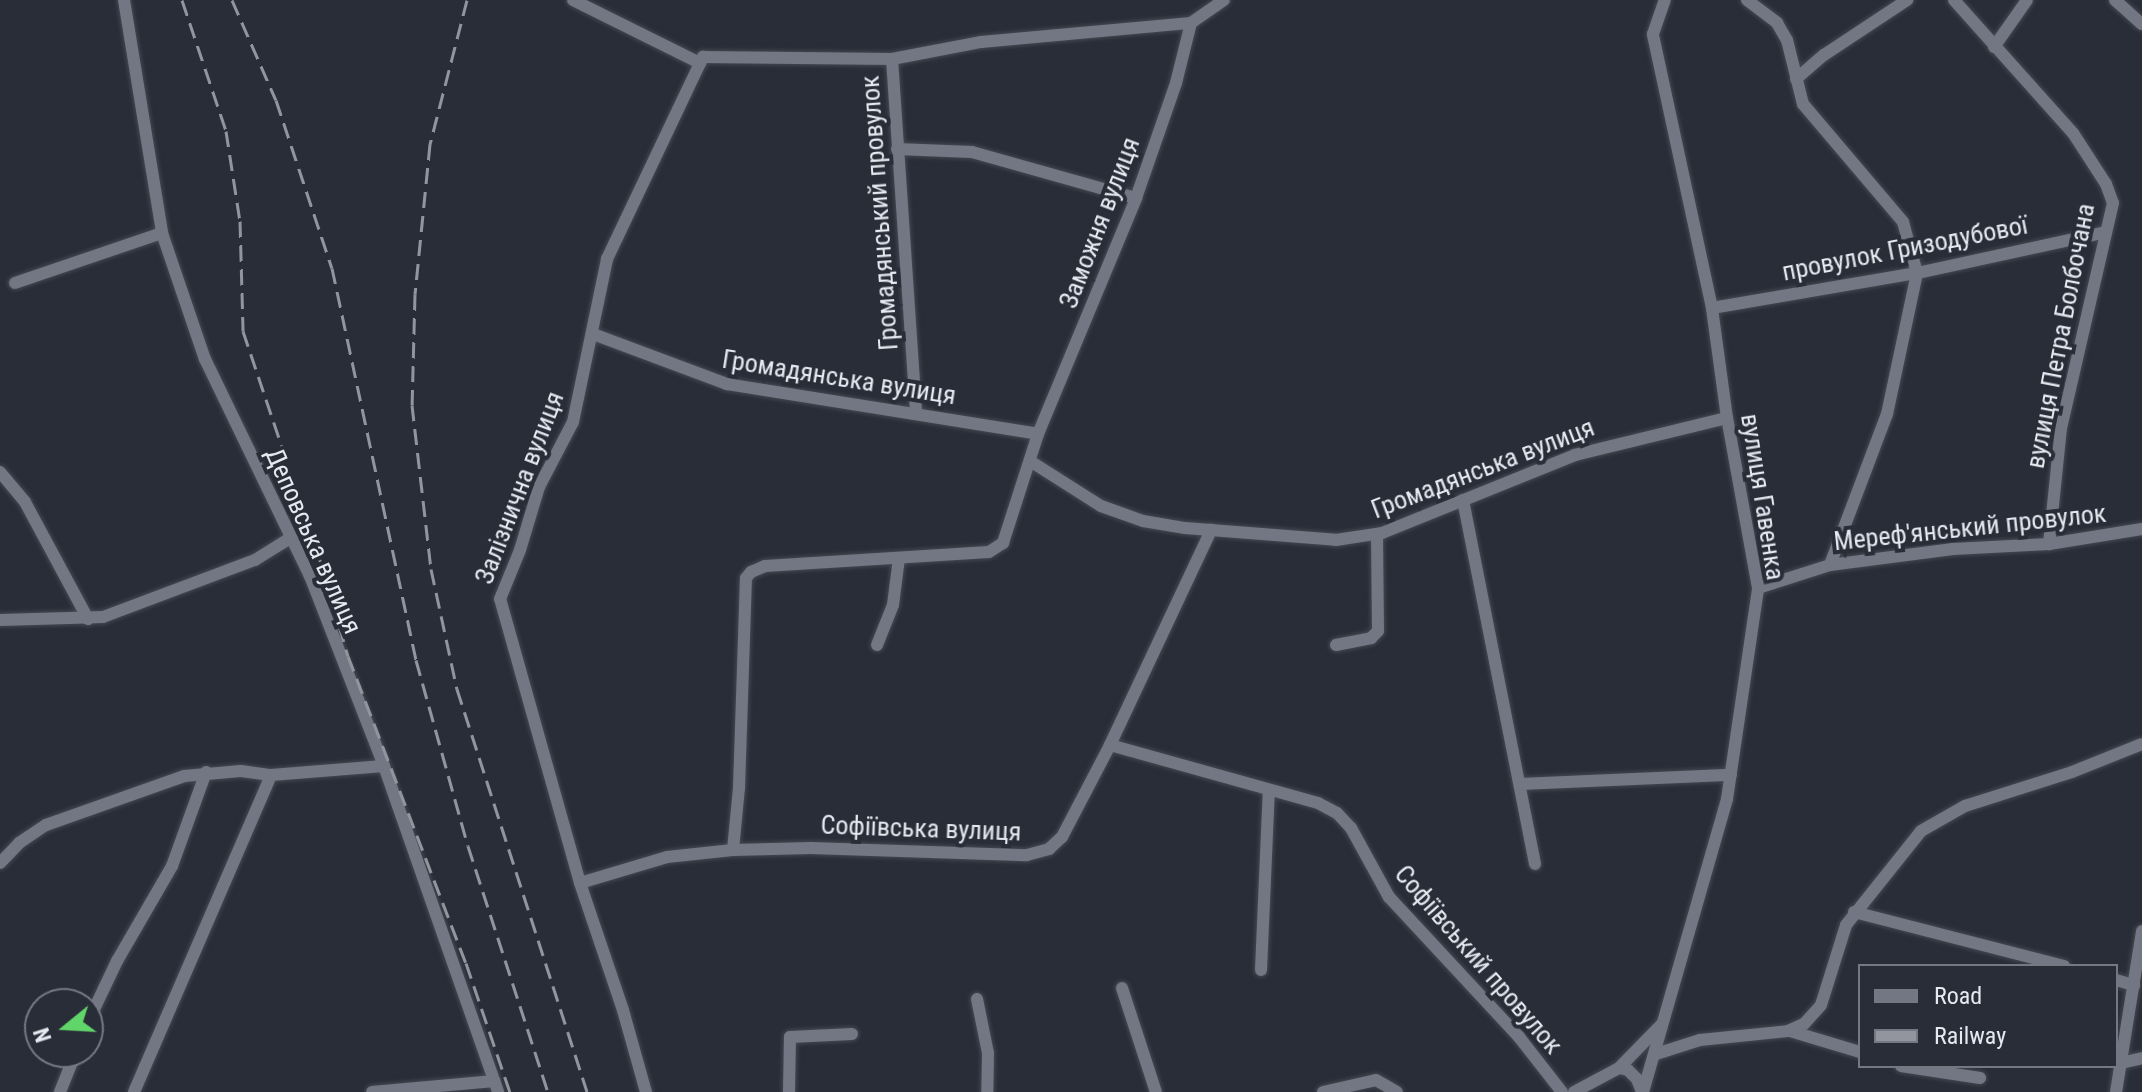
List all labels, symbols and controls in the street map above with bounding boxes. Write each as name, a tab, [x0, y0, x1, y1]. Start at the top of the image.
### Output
street label: Громадянський провулок	[855, 74, 905, 352]
street label: Заможня вулиця	[1053, 133, 1147, 313]
street label: вулиця Петра Болбочана	[2020, 201, 2102, 471]
street label: провулок Гризодубової	[1779, 210, 2031, 288]
street label: Громадянська вулиця	[720, 344, 958, 412]
street label: Залізнична вулиця	[469, 387, 571, 589]
street label: Громадянська вулиця	[1367, 412, 1599, 526]
street label: вулиця Гавенка	[1733, 412, 1791, 582]
street label: Деповська вулиця	[258, 443, 368, 639]
street label: Мереф'янський провулок	[1832, 498, 2108, 558]
street label: Софіївська вулиця	[820, 810, 1022, 848]
street label: Софіївський провулок	[1388, 859, 1568, 1061]
legend	[1858, 964, 2118, 1068]
text: Road	[1934, 982, 1982, 1010]
north arrow	[24, 988, 104, 1068]
text: Railway	[1934, 1022, 2006, 1050]
text: N	[29, 1025, 57, 1045]

